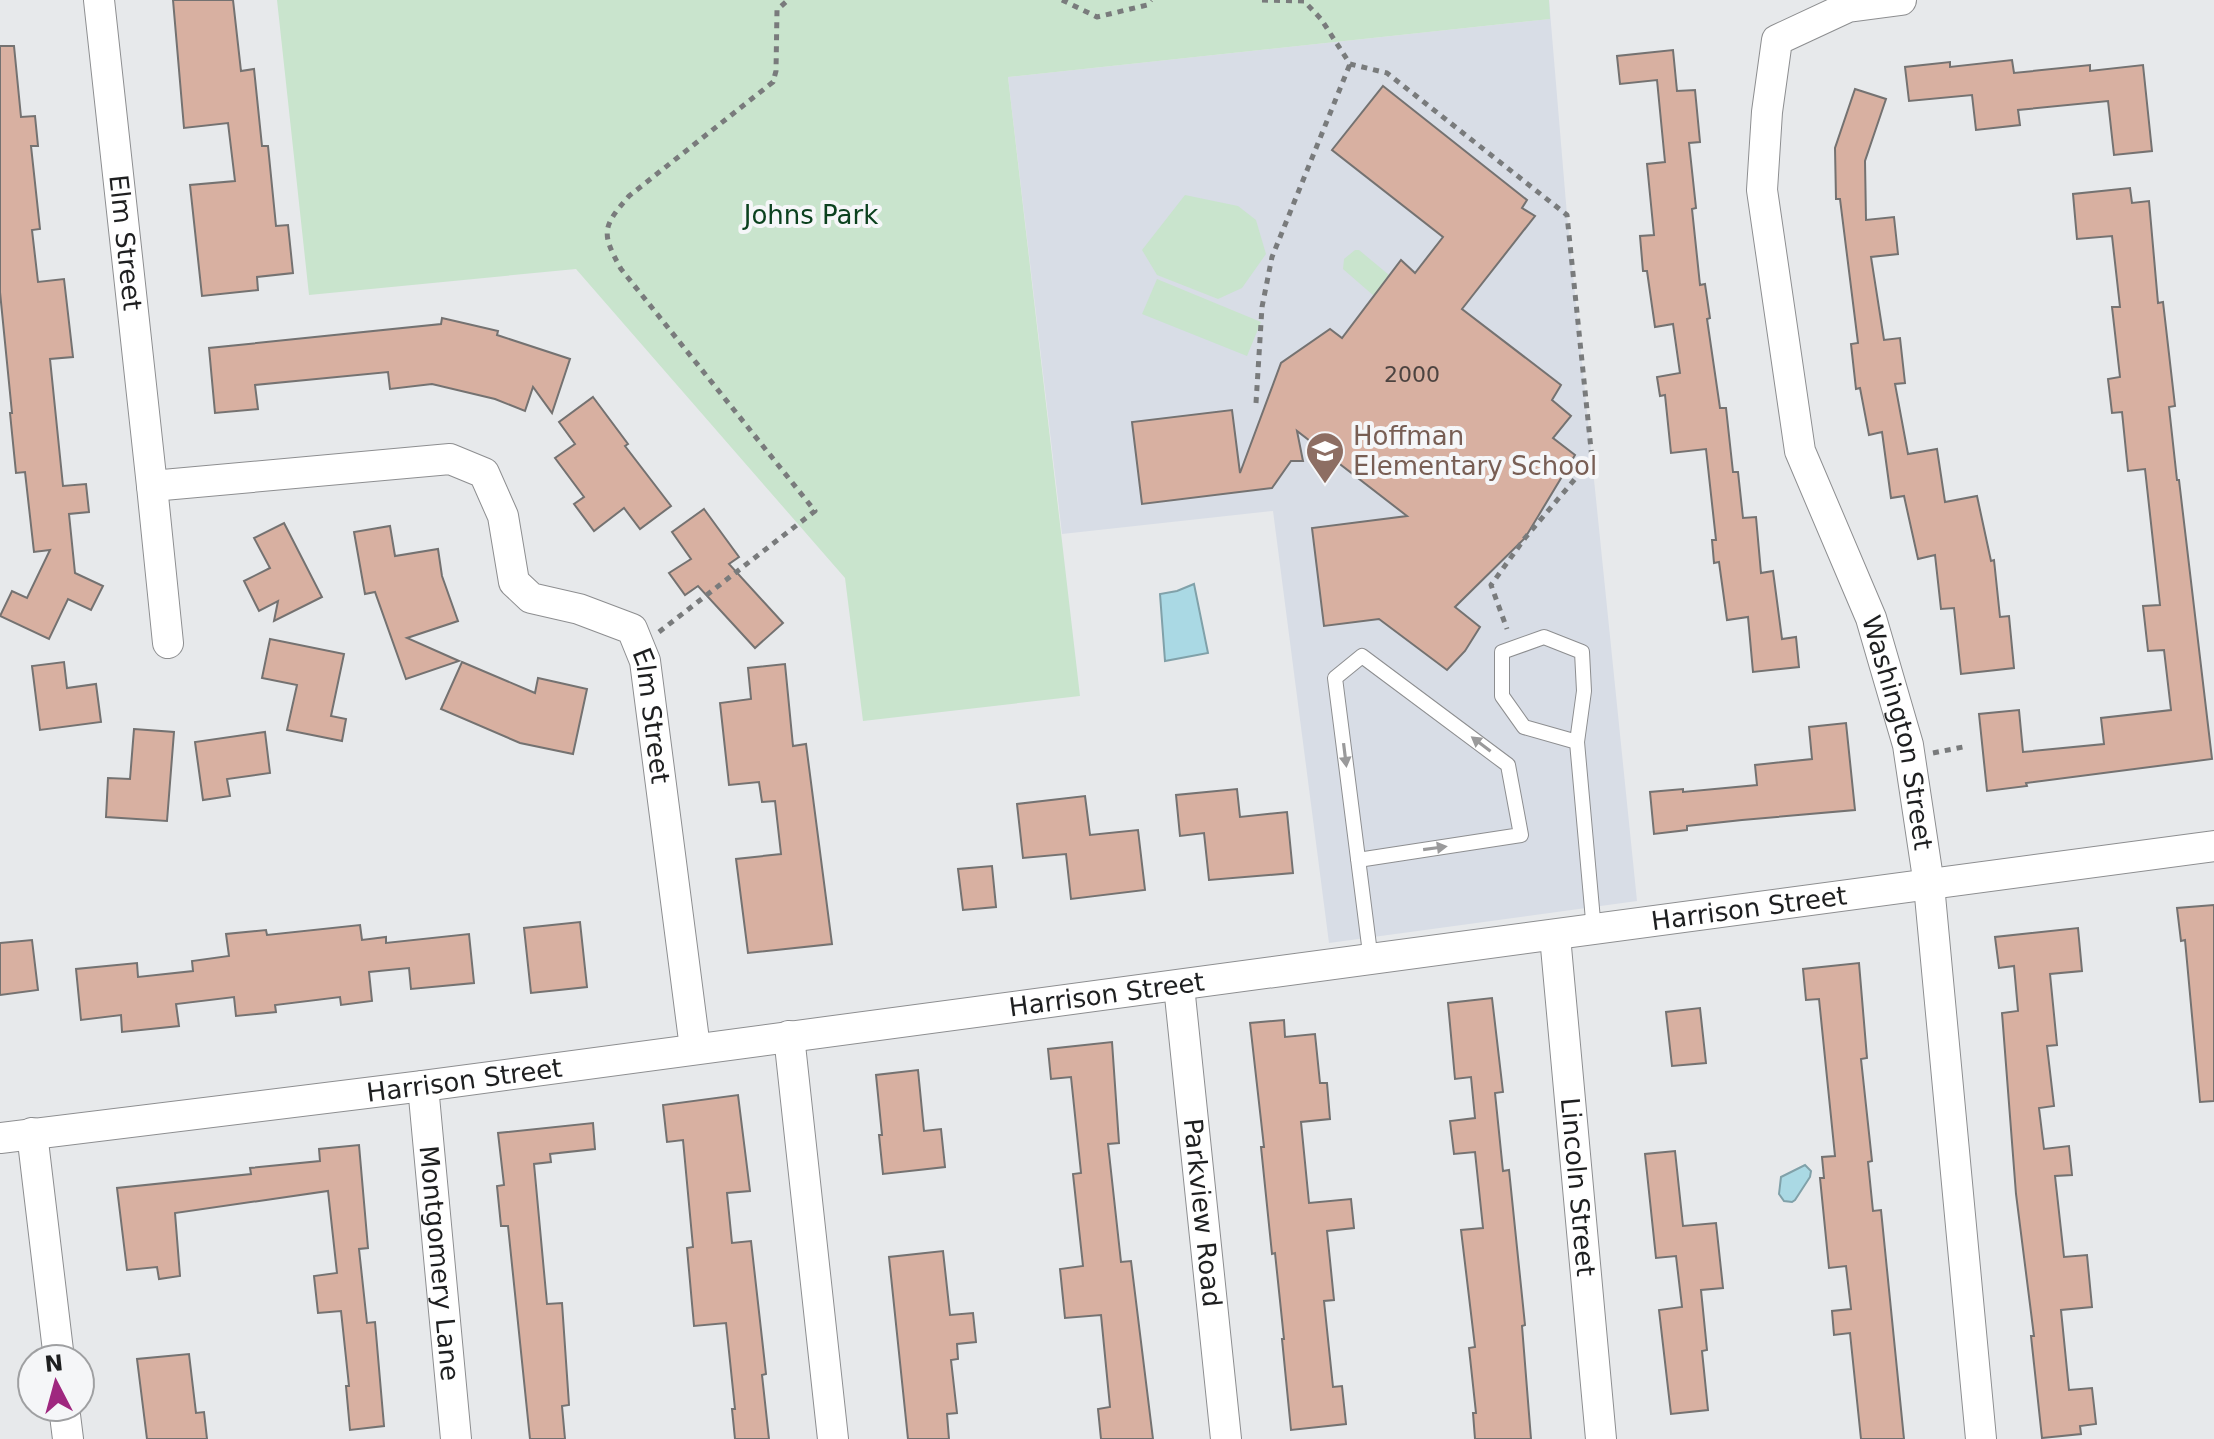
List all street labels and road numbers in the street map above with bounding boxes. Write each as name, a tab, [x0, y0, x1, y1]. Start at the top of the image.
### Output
street label: Elm Street	[103, 173, 148, 312]
street label: Washington Street	[1856, 612, 1939, 852]
street label: Elm Street	[626, 644, 676, 785]
street label: Harrison Street	[1649, 880, 1849, 936]
street label: Harrison Street	[1007, 966, 1206, 1022]
street label: Harrison Street	[365, 1053, 564, 1108]
street label: Lincoln Street	[1555, 1096, 1601, 1278]
street label: Parkview Road	[1178, 1117, 1227, 1309]
street label: Montgomery Lane	[414, 1144, 465, 1382]

